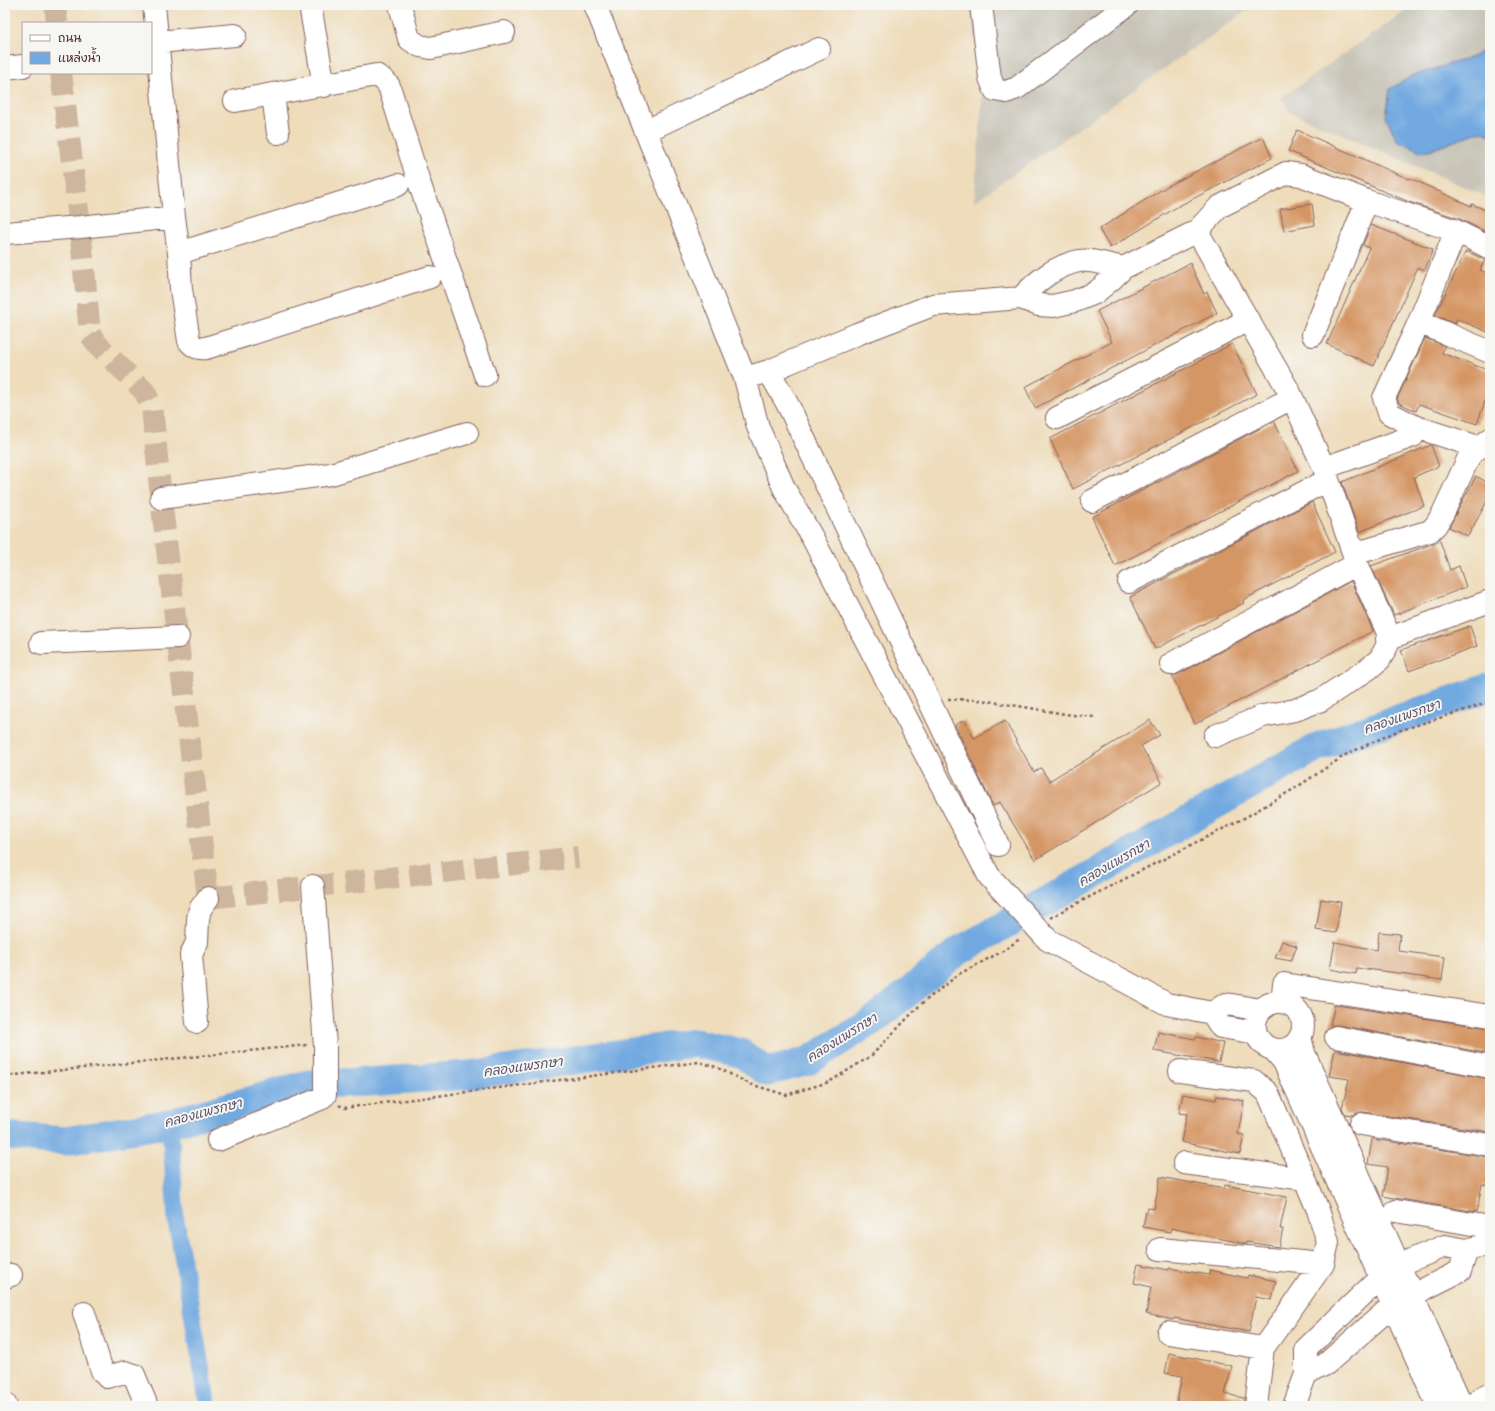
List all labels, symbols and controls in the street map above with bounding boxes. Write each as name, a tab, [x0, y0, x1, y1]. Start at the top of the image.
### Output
legend	[22, 22, 152, 74]
text: ถนน	[58, 31, 82, 46]
text: แหล่งน้ำ	[58, 47, 101, 66]
water label: คลองแพรกษา	[1362, 696, 1444, 738]
water label: คลองแพรกษา	[1075, 835, 1154, 890]
water label: คลองแพรกษา	[804, 1009, 881, 1066]
water label: คลองแพรกษา	[482, 1053, 565, 1080]
water label: คลองแพรกษา	[162, 1095, 245, 1131]

